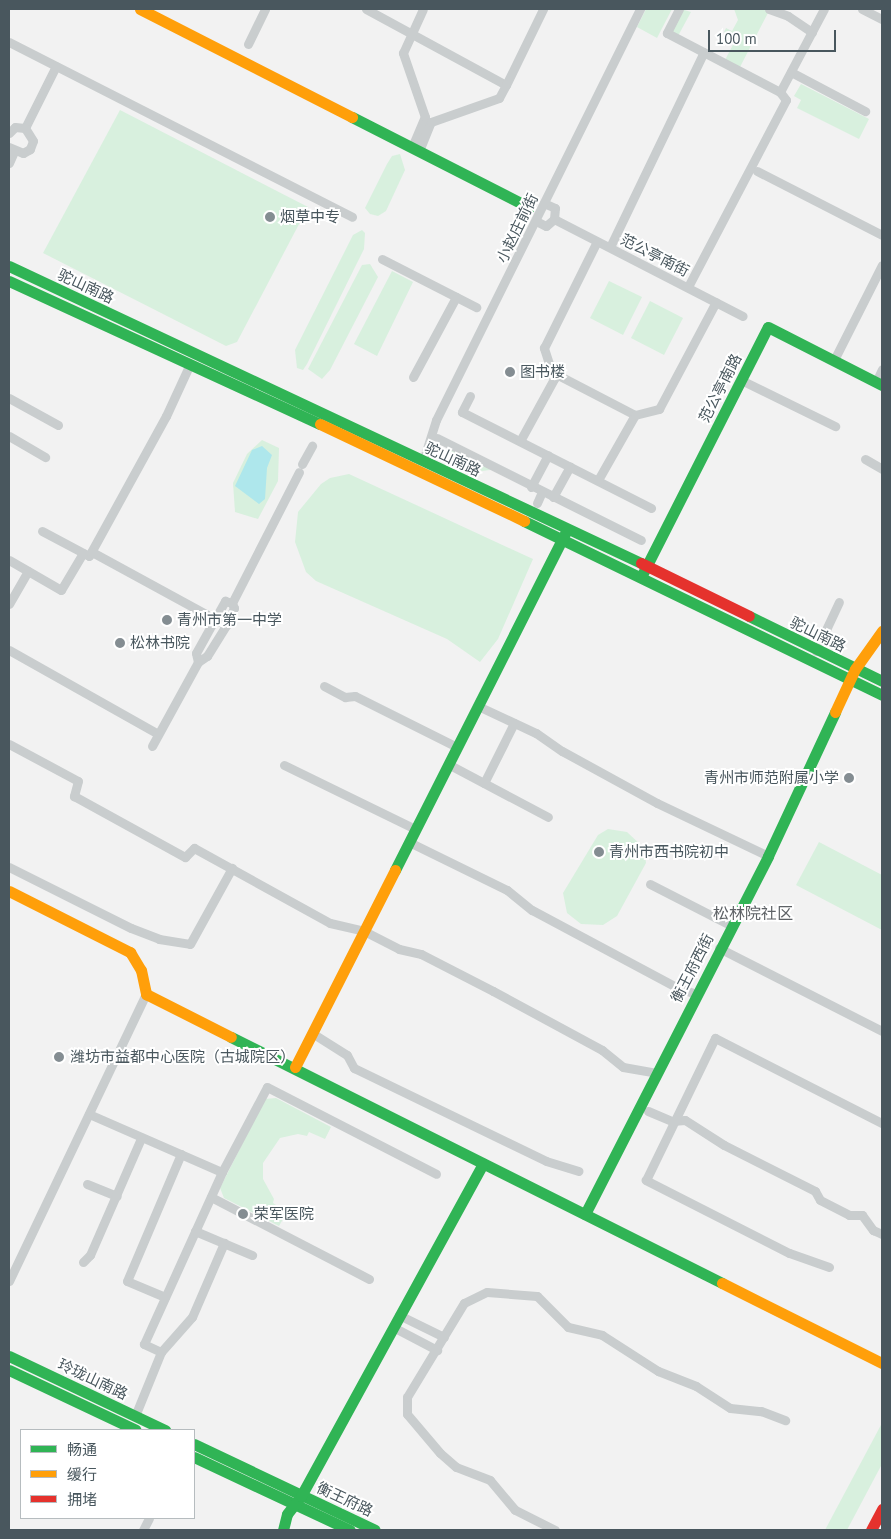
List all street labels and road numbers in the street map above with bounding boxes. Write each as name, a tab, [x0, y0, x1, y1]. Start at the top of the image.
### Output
street label: 小赵庄前街	[492, 190, 542, 266]
street label: 范公亭南街	[618, 230, 692, 280]
street label: 驼山南路	[55, 265, 117, 307]
street label: 范公亭南路	[695, 351, 745, 425]
street label: 驼山南路	[422, 438, 484, 480]
street label: 驼山南路	[787, 613, 849, 655]
street label: 衡王府西街	[667, 931, 717, 1005]
street label: 玲珑山南路	[55, 1355, 131, 1403]
street label: 衡王府路	[314, 1478, 376, 1520]

